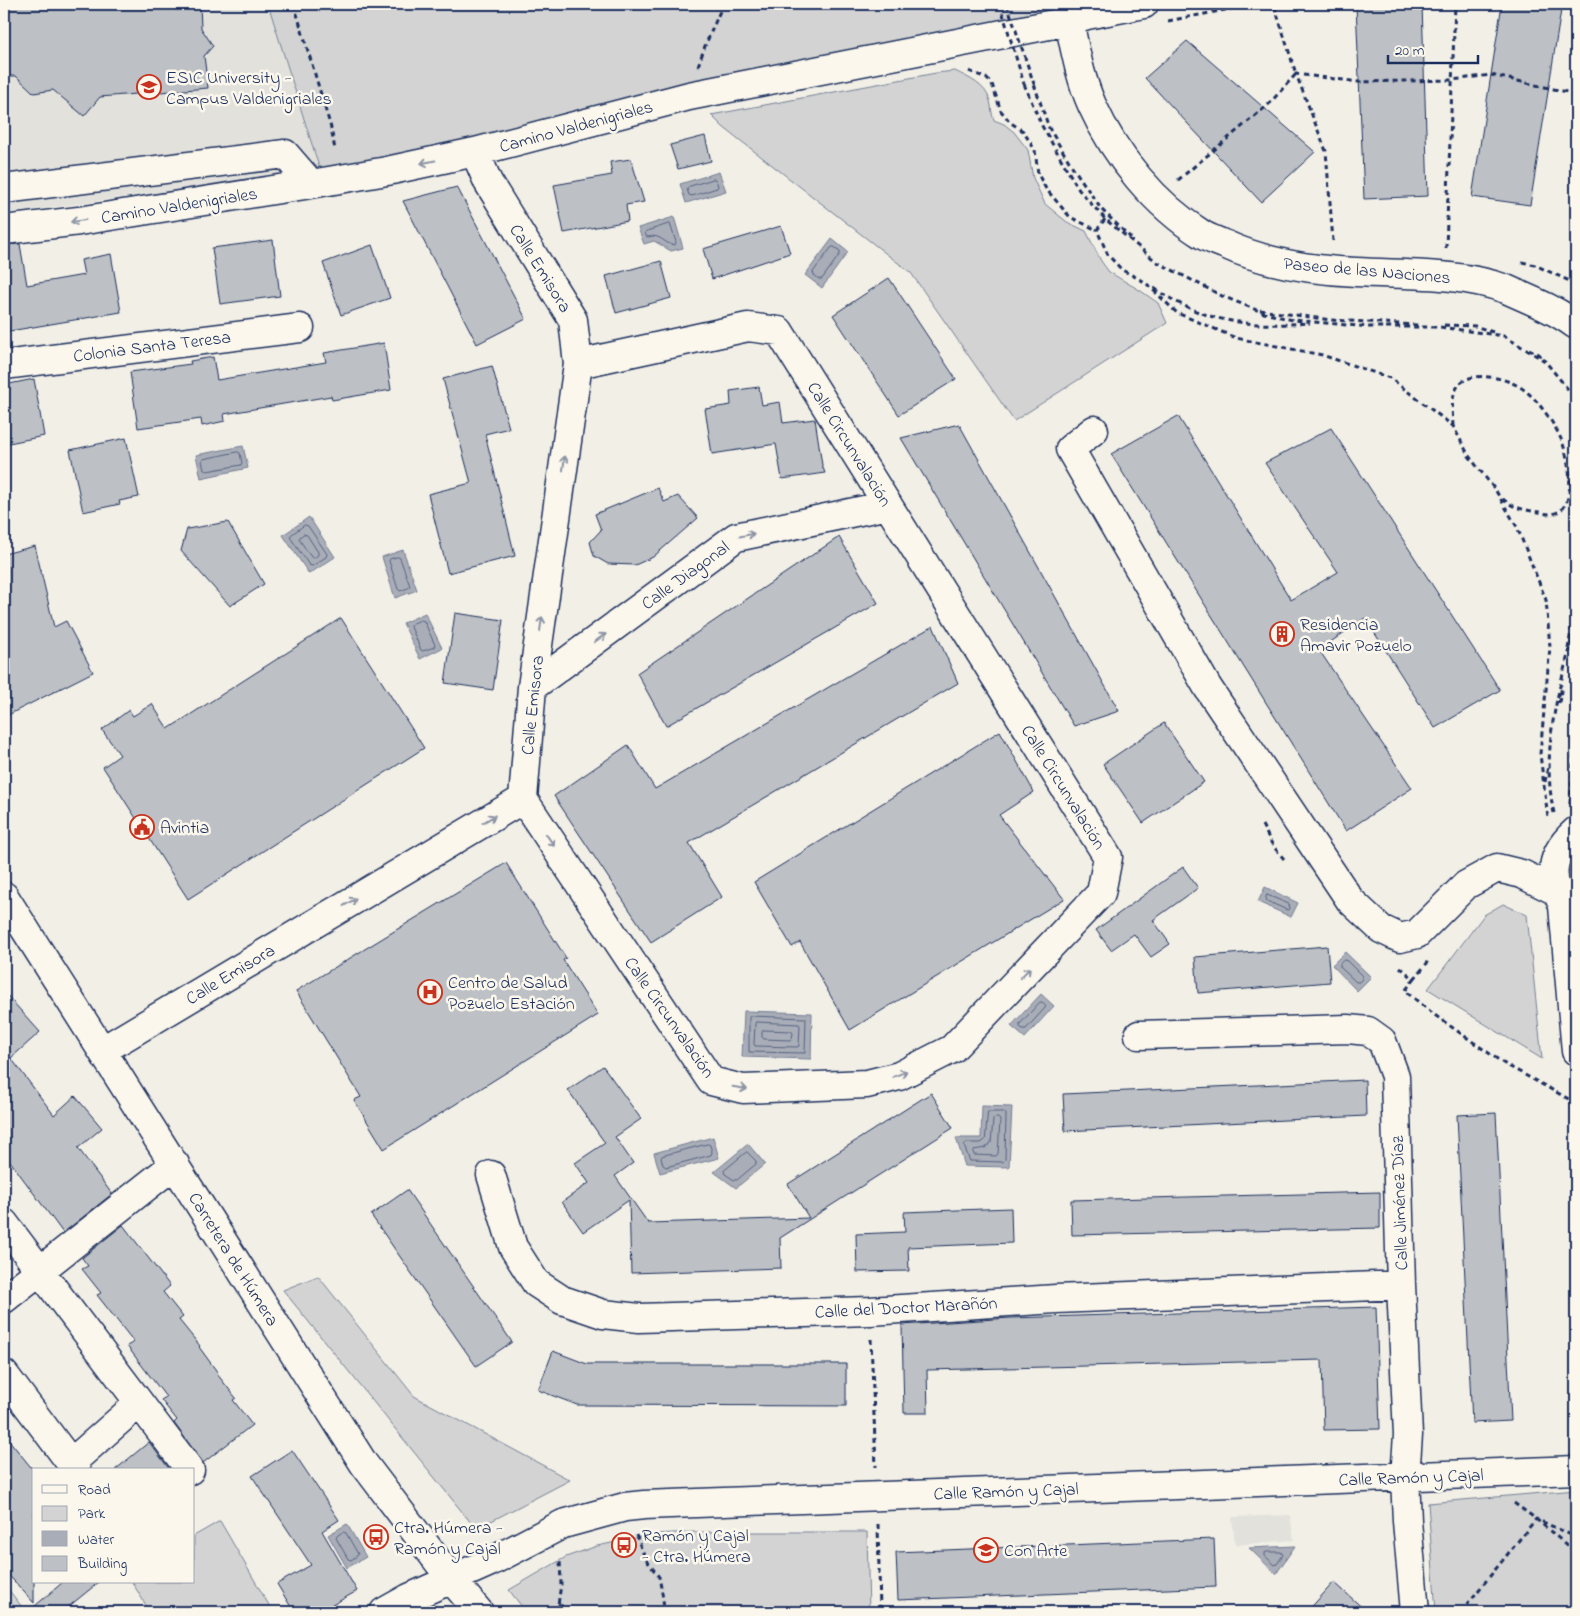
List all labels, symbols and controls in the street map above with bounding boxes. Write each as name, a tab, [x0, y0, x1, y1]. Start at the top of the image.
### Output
scale bar	[1388, 32, 1478, 64]
text: 20 m	[1395, 40, 1425, 62]
place label: ESIC University - Campus Valdenigriales	[166, 66, 332, 114]
school or university icon: ESIC University - Campus Valdenigriales	[136, 74, 162, 100]
street label: Camino Valdenigriales	[497, 95, 656, 162]
one-way arrow	[420, 158, 436, 167]
street label: Camino Valdenigriales	[99, 182, 259, 233]
one-way arrow	[70, 216, 86, 226]
street label: Calle Emisora	[502, 220, 577, 318]
street label: Paseo de las Naciones	[1282, 252, 1452, 292]
street label: Colonia Santa Teresa	[72, 325, 233, 371]
street label: Calle Circunvalación	[799, 378, 897, 513]
one-way arrow	[559, 455, 569, 471]
one-way arrow	[738, 530, 754, 539]
street label: Calle Diagonal	[637, 536, 736, 618]
place label: Residencia Amavir Pozuelo	[1300, 613, 1412, 660]
one-way arrow	[536, 616, 546, 632]
building icon: Residencia Amavir Pozuelo	[1269, 621, 1295, 647]
one-way arrow	[593, 632, 606, 643]
street label: Calle Emisora	[516, 654, 552, 756]
street label: Calle Circunvalación	[1013, 721, 1111, 856]
one-way arrow	[482, 813, 496, 823]
public building icon: Avintia	[129, 814, 155, 840]
place label: Avintia	[160, 816, 209, 842]
one-way arrow	[545, 832, 555, 846]
one-way arrow	[342, 897, 356, 907]
street label: Calle Emisora	[181, 939, 281, 1013]
street label: Calle Circunvalación	[617, 952, 720, 1084]
one-way arrow	[1019, 967, 1031, 979]
place label: Centro de Salud Pozuelo Estación	[448, 971, 575, 1018]
hospital icon: Centro de Salud Pozuelo Estación	[417, 979, 443, 1005]
one-way arrow	[892, 1069, 907, 1079]
one-way arrow	[731, 1083, 747, 1093]
street label: Calle Jiménez Díaz	[1386, 1135, 1416, 1271]
street label: Carretera de Húmera	[181, 1188, 284, 1332]
street label: Calle del Doctor Marañón	[814, 1291, 998, 1327]
street label: Calle Ramón y Cajal	[1338, 1463, 1484, 1495]
legend	[32, 1468, 195, 1584]
street label: Calle Ramón y Cajal	[933, 1477, 1079, 1509]
text: Road	[78, 1479, 111, 1501]
text: Park	[78, 1503, 106, 1525]
place label: Ctra. Húmera - Ramón y Cajal	[394, 1516, 503, 1563]
bus stop icon: Ctra. Húmera - Ramón y Cajal	[363, 1524, 389, 1550]
place label: Ramón y Cajal - Ctra. Húmera	[642, 1524, 751, 1571]
text: Water	[78, 1529, 114, 1551]
bus stop icon: Ramón y Cajal - Ctra. Húmera	[611, 1532, 637, 1558]
school or university icon: Con Arte	[973, 1537, 999, 1563]
place label: Con Arte	[1004, 1539, 1068, 1565]
text: Building	[77, 1553, 127, 1576]

